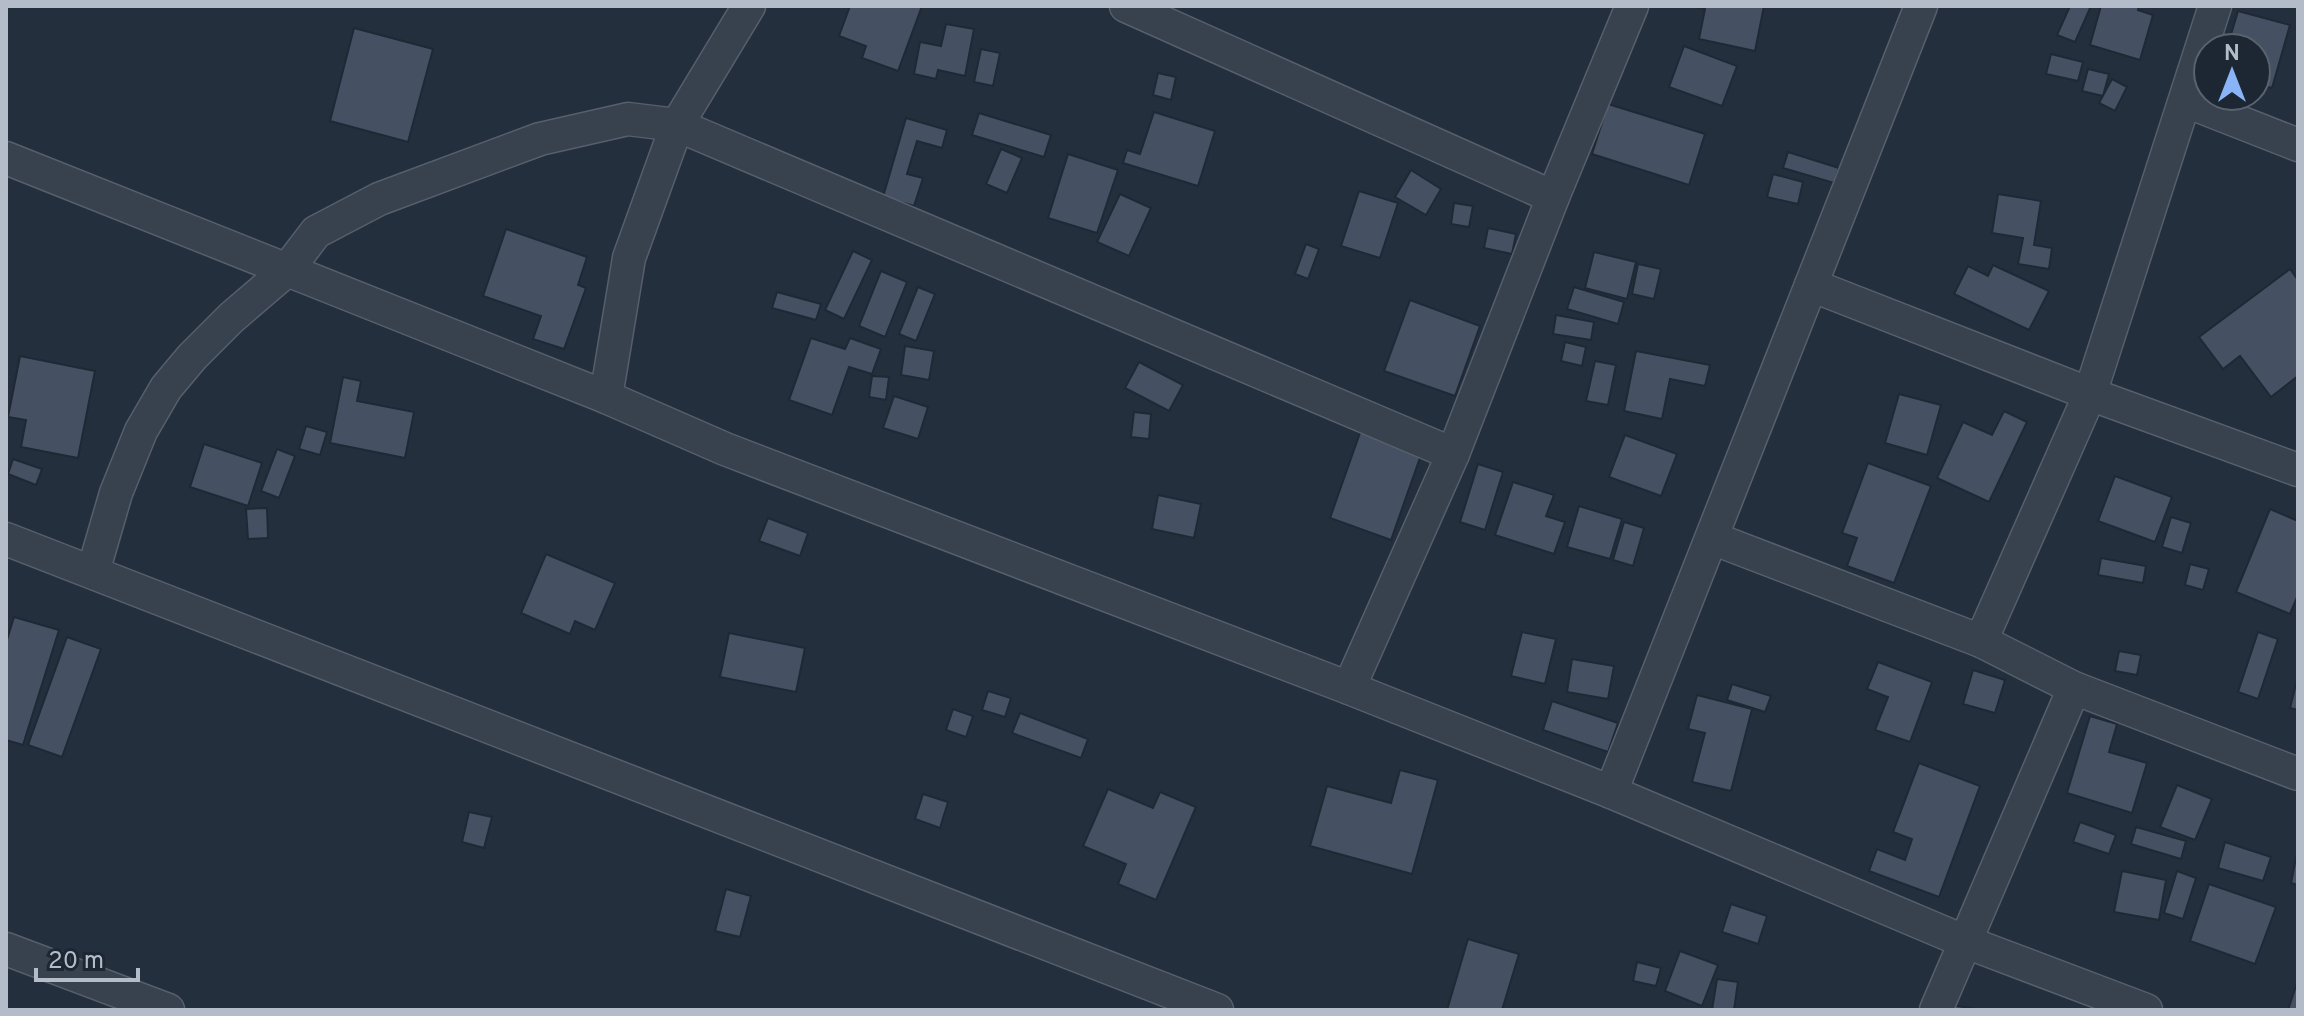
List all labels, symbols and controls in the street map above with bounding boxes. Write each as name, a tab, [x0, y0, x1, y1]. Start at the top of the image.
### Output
north arrow	[2192, 32, 2272, 112]
text: N	[2224, 41, 2240, 68]
scale bar	[36, 932, 138, 982]
text: 20 m	[48, 947, 104, 977]

